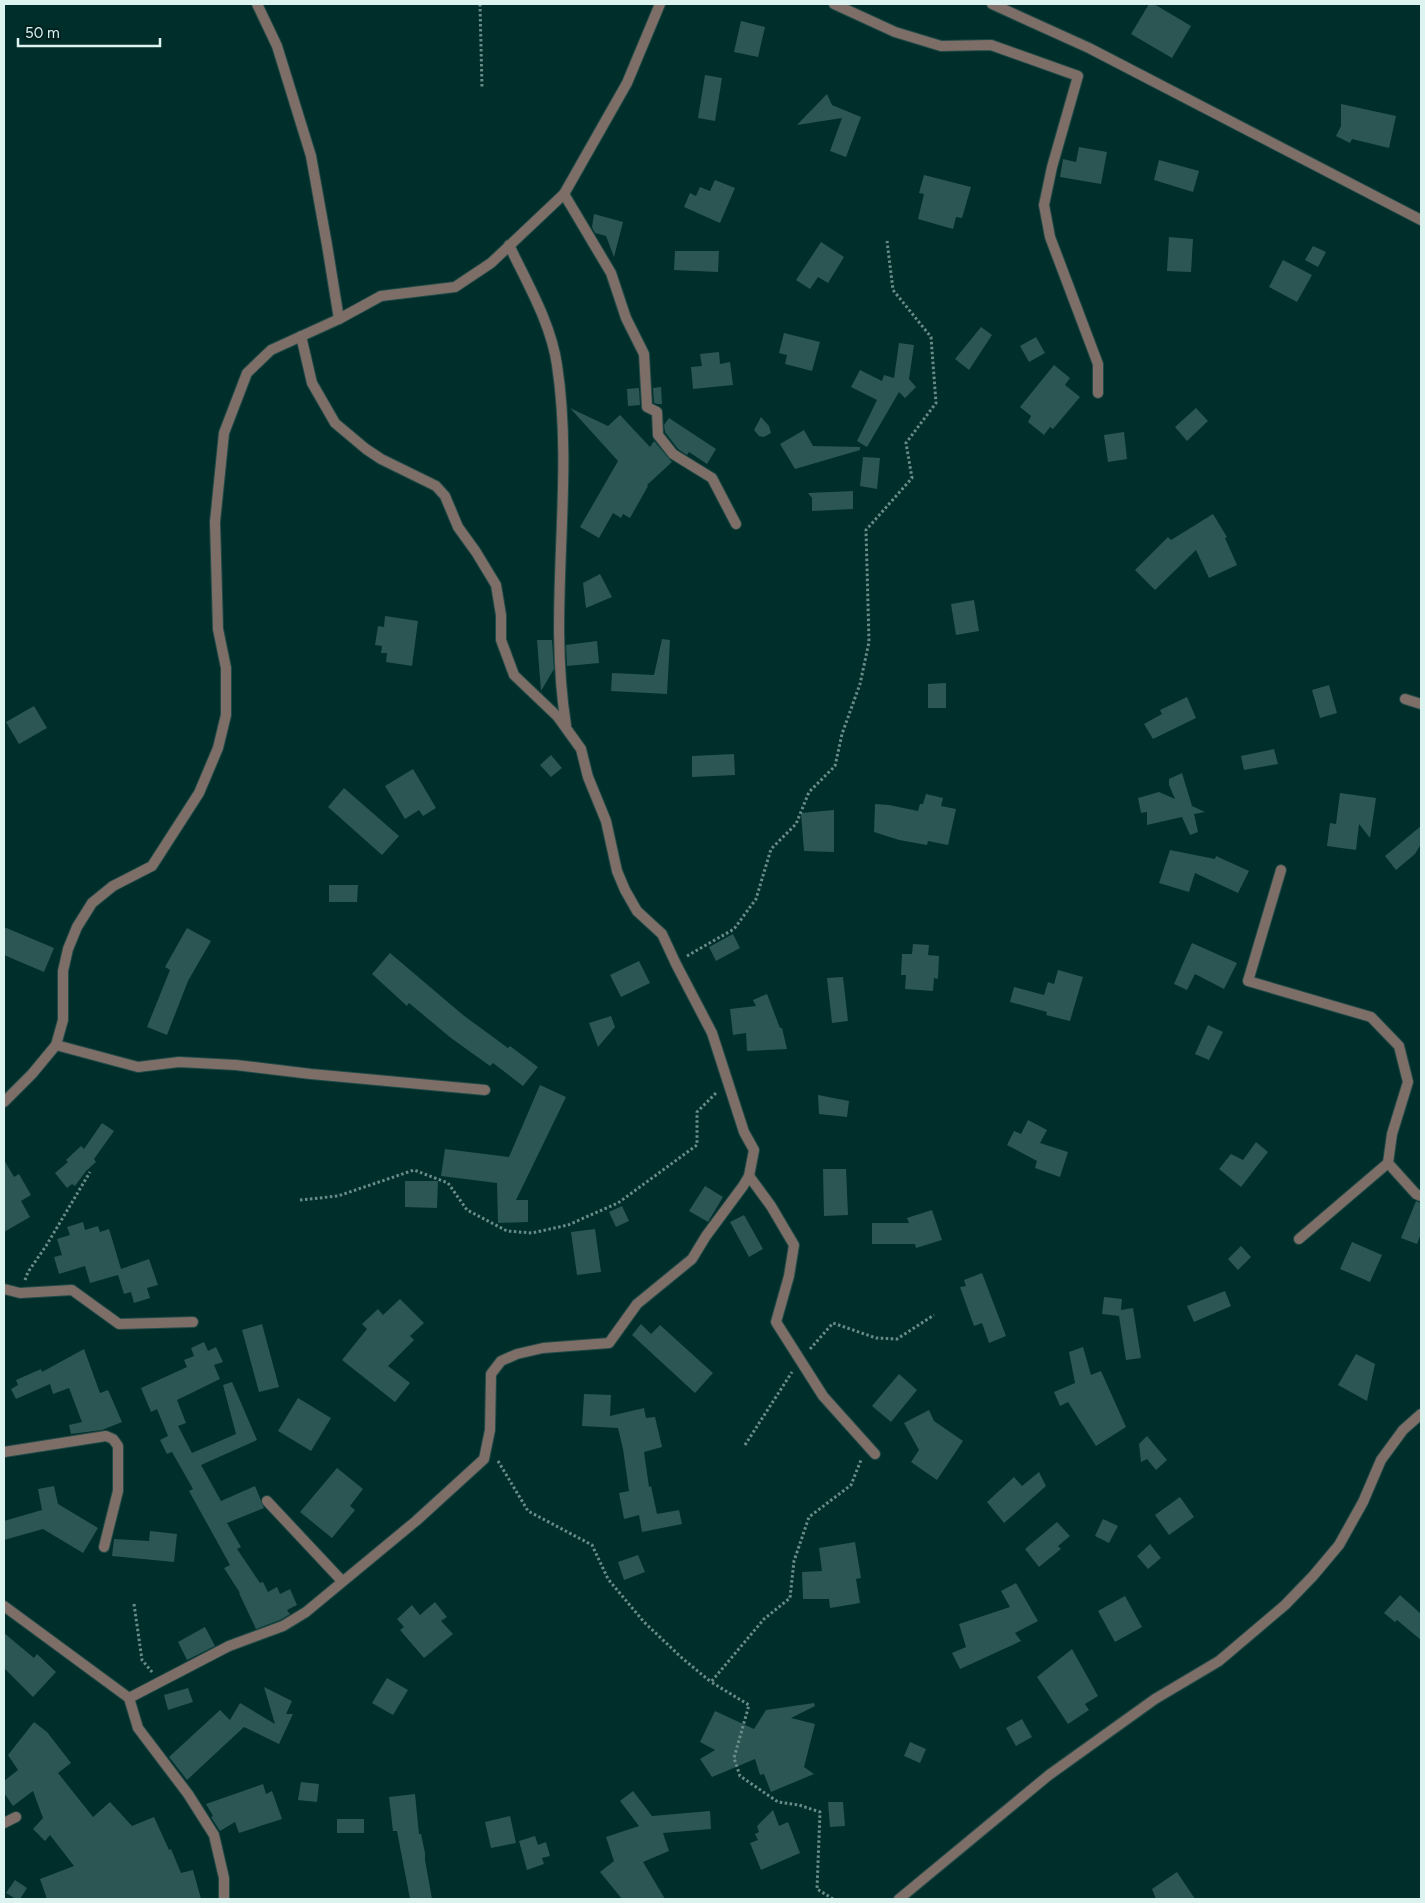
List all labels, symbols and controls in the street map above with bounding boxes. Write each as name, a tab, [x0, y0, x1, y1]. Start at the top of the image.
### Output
scale bar	[18, 15, 160, 47]
text: 50 m	[25, 24, 60, 42]

